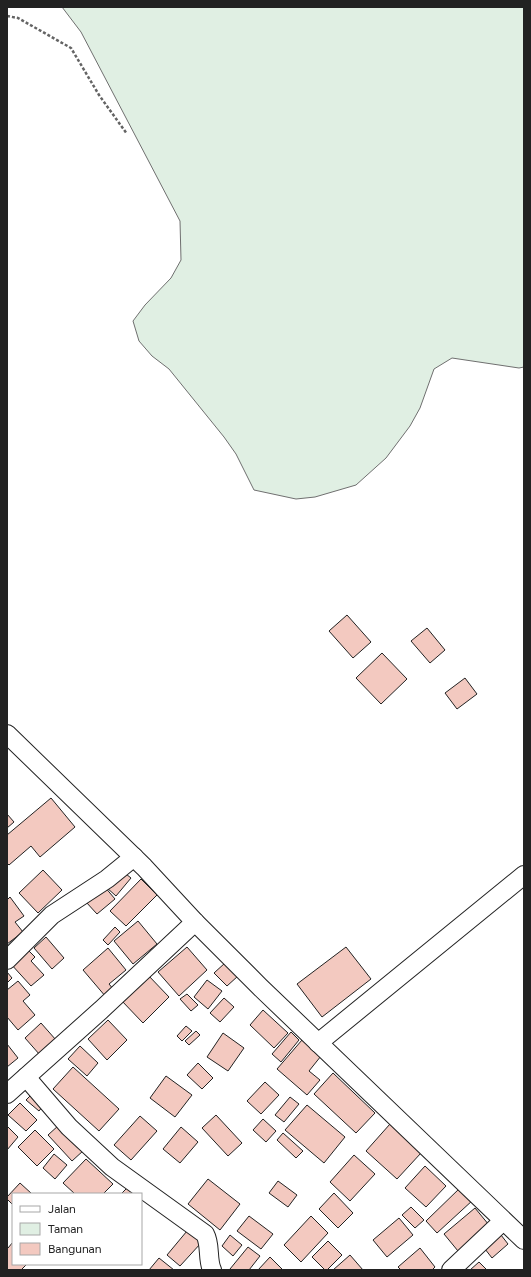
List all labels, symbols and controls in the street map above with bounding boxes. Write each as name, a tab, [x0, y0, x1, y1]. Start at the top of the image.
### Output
legend	[12, 1193, 142, 1265]
text: Jalan	[48, 1202, 76, 1216]
text: Taman	[48, 1222, 83, 1236]
text: Bangunan	[48, 1242, 102, 1256]

